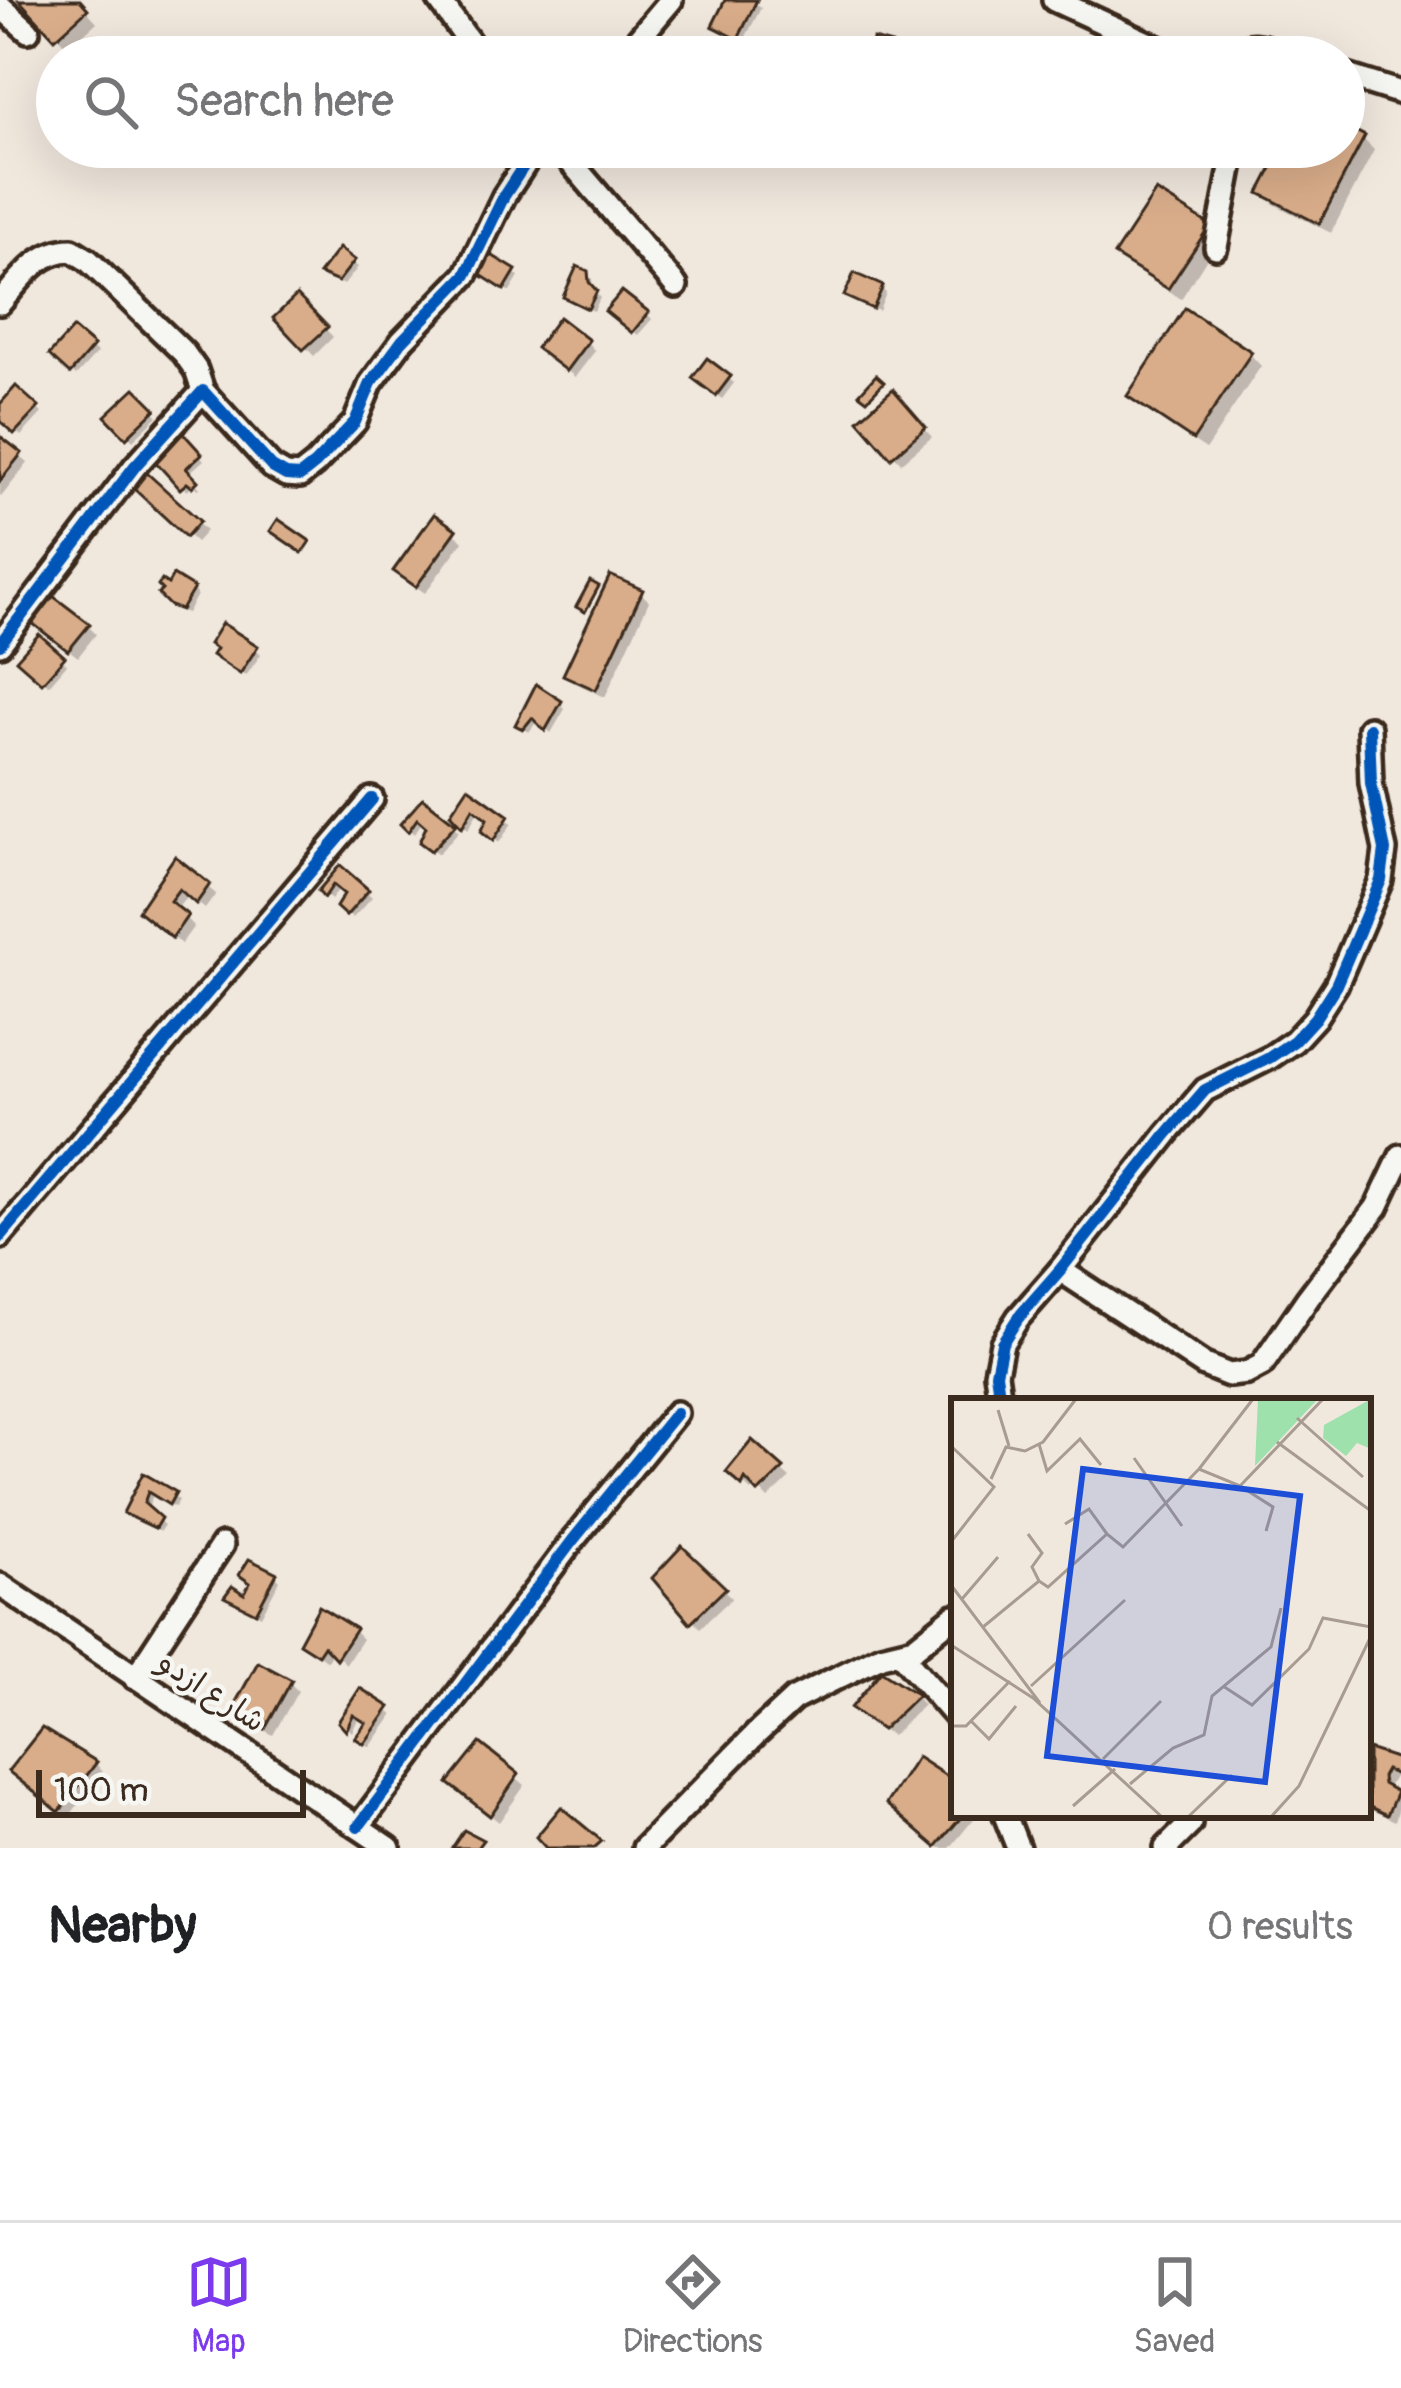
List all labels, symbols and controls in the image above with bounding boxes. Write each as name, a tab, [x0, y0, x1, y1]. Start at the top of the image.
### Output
search box	[36, 36, 1365, 168]
icon: search	[78, 69, 144, 135]
text: Search here	[174, 74, 394, 130]
inset map	[951, 1398, 1371, 1818]
street label: شارع ازدو	[147, 1642, 272, 1742]
scale bar	[36, 1764, 306, 1817]
text: 100 m	[54, 1770, 148, 1811]
text: Nearby	[48, 1894, 196, 1958]
text: 0 results	[1207, 1902, 1353, 1951]
tab: Map	[186, 2249, 252, 2362]
tab: Directions	[623, 2249, 763, 2362]
tab: Saved	[1134, 2249, 1215, 2362]

